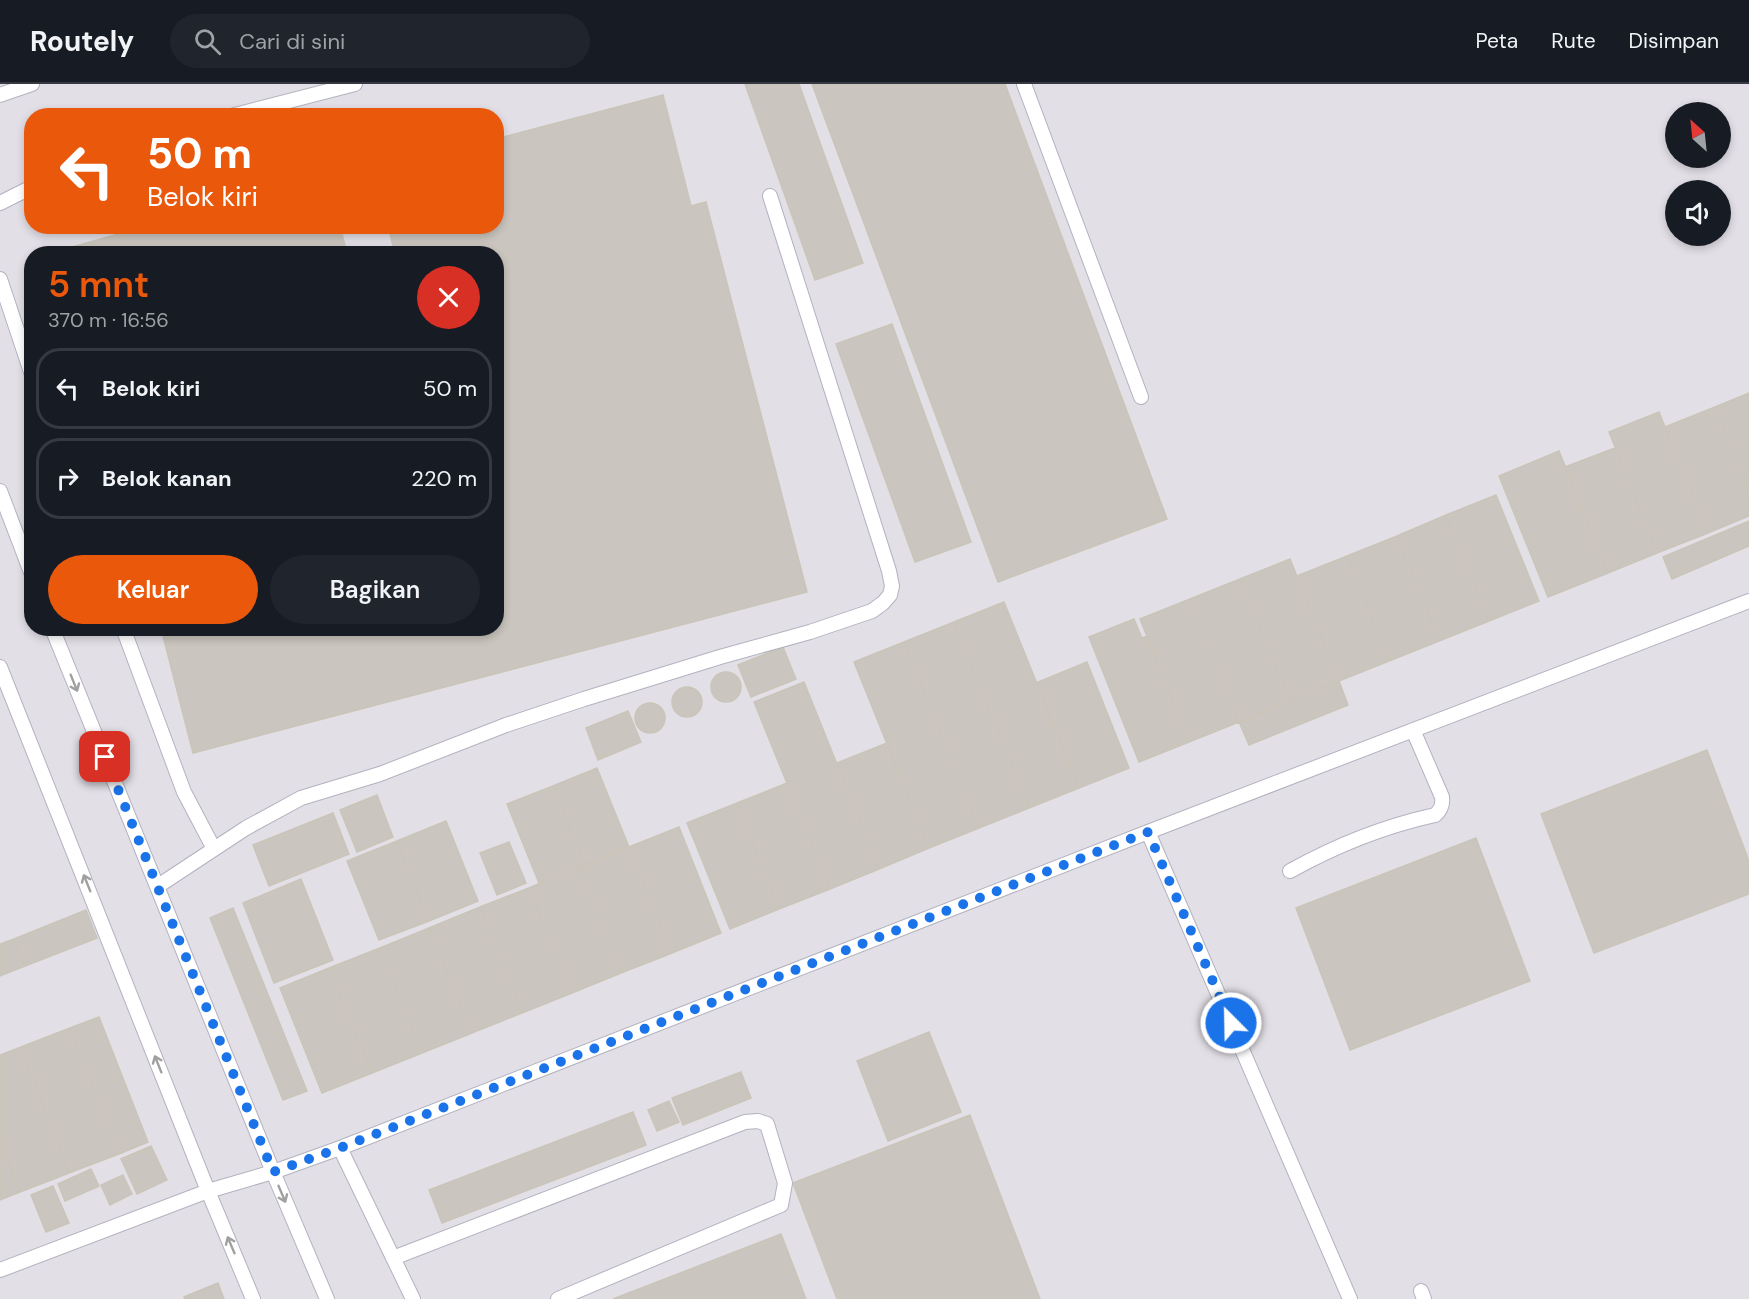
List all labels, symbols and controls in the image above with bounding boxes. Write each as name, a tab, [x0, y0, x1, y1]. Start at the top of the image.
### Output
search box	[170, 14, 590, 68]
text: Routely	[30, 23, 134, 60]
icon: search	[191, 25, 224, 58]
text: Cari di sini	[239, 27, 345, 56]
text: Peta	[1475, 27, 1518, 55]
text: Rute	[1551, 27, 1596, 55]
text: Disimpan	[1629, 27, 1719, 55]
north arrow	[1665, 102, 1731, 168]
map controls	[1665, 102, 1731, 246]
text: 50 m	[147, 126, 252, 181]
icon: left	[48, 132, 126, 210]
text: Belok kiri	[147, 179, 258, 214]
button: sound	[1665, 180, 1731, 246]
text: 5 mnt	[48, 261, 149, 308]
button: close	[417, 266, 480, 329]
text: 370 m · 16:56	[48, 307, 169, 333]
icon: left	[51, 372, 84, 405]
text: Belok kiri	[102, 374, 200, 403]
text: 50 m	[423, 374, 477, 403]
icon: right	[51, 462, 84, 495]
text: Belok kanan	[102, 464, 232, 493]
text: 220 m	[411, 464, 477, 493]
button: Keluar	[48, 555, 258, 624]
button: Bagikan	[270, 555, 480, 624]
one-way arrow	[69, 673, 80, 691]
pin	[79, 731, 130, 782]
icon: arrive	[88, 740, 121, 773]
one-way arrow	[81, 874, 92, 892]
position arrow	[1199, 991, 1263, 1055]
one-way arrow	[152, 1055, 163, 1074]
one-way arrow	[277, 1184, 289, 1202]
one-way arrow	[225, 1236, 236, 1255]

